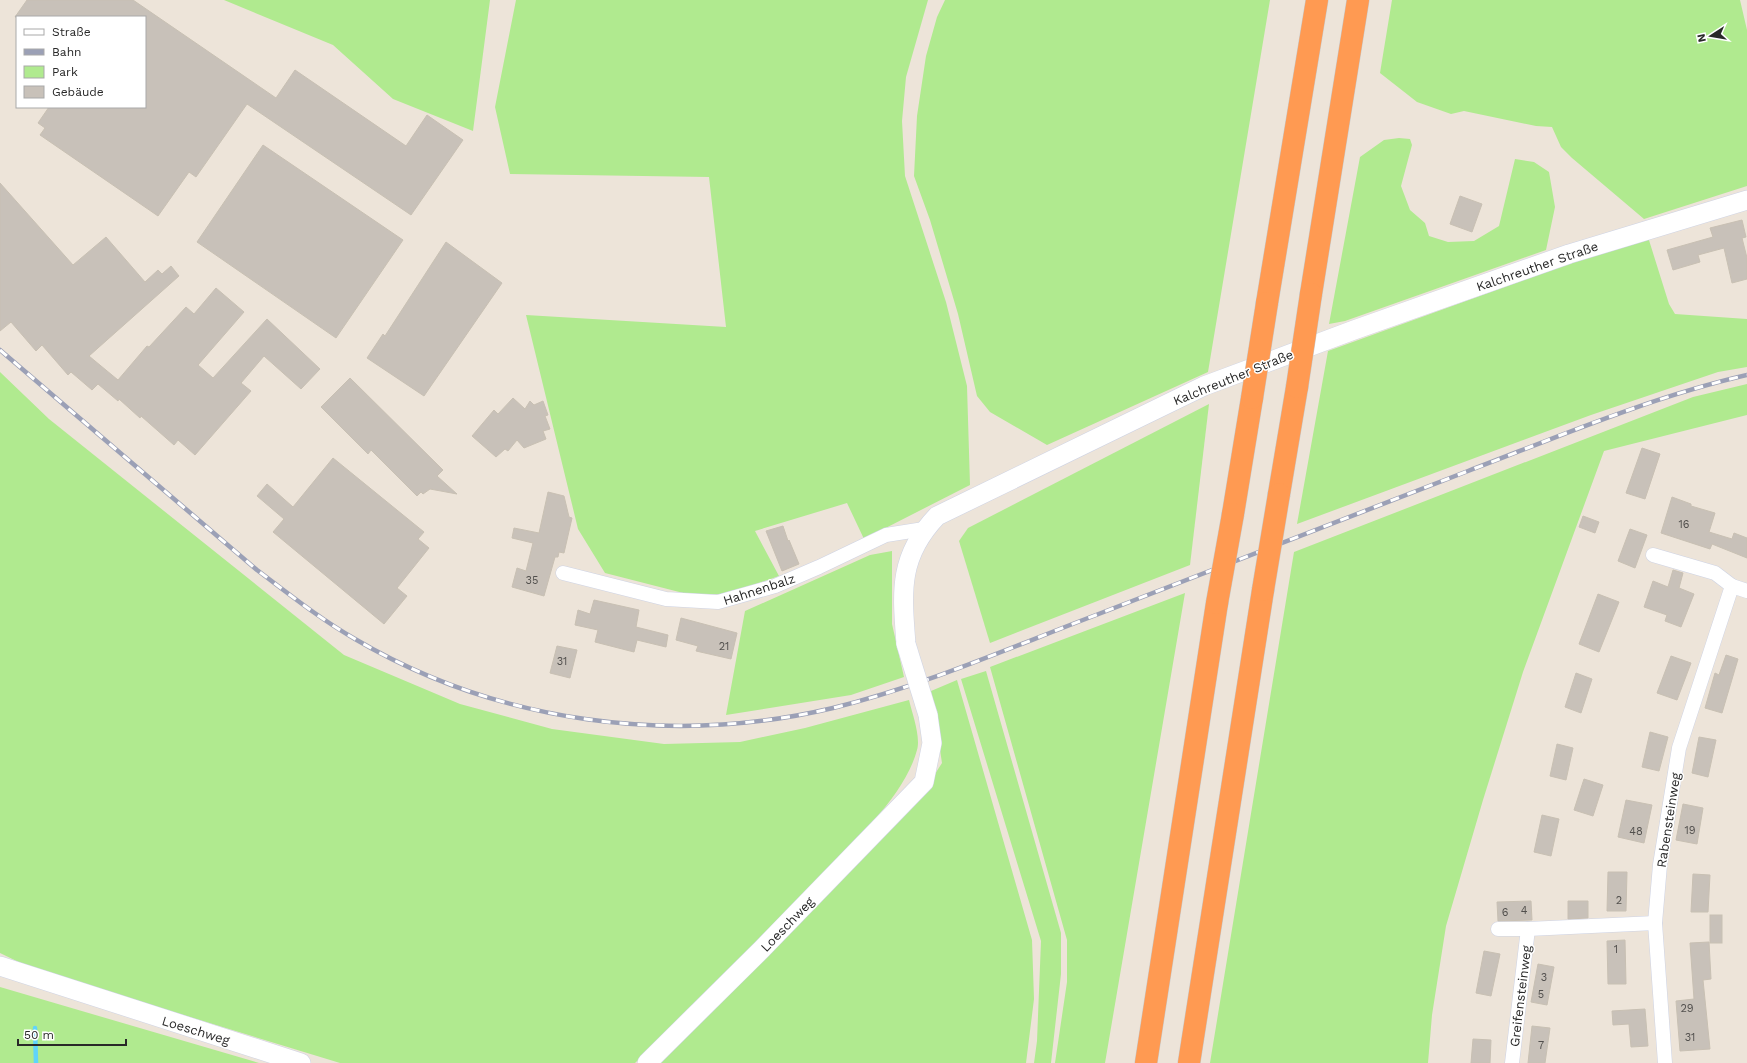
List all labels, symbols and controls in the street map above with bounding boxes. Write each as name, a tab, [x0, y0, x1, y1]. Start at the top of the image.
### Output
legend	[16, 16, 146, 108]
north arrow	[1691, 16, 1731, 56]
text: Straße	[52, 25, 91, 39]
text: N	[1695, 33, 1709, 43]
text: Bahn	[52, 45, 81, 59]
text: Park	[52, 65, 78, 79]
text: Gebäude	[52, 85, 104, 99]
street label: Kalchreuther Straße	[1474, 239, 1600, 294]
street label: Kalchreuther Straße	[1171, 347, 1295, 408]
house number: 16	[1679, 518, 1690, 531]
street label: Hahnenbalz	[721, 571, 797, 608]
house number: 35	[526, 574, 538, 587]
house number: 21	[719, 640, 729, 653]
house number: 31	[557, 655, 567, 668]
street label: Rabensteinweg	[1654, 771, 1683, 869]
house number: 19	[1684, 824, 1696, 837]
house number: 48	[1629, 825, 1643, 838]
street label: Loeschweg	[758, 894, 817, 955]
house number: 2	[1616, 894, 1622, 907]
house number: 4	[1521, 904, 1528, 917]
house number: 6	[1502, 906, 1509, 919]
house number: 1	[1614, 943, 1618, 956]
street label: Greifensteinweg	[1507, 944, 1534, 1048]
house number: 3	[1541, 971, 1547, 984]
house number: 5	[1538, 988, 1544, 1001]
house number: 29	[1680, 1002, 1694, 1015]
street label: Loeschweg	[160, 1013, 232, 1048]
scale bar	[18, 1021, 126, 1047]
text: 50 m	[24, 1028, 54, 1042]
house number: 31	[1685, 1031, 1695, 1044]
house number: 7	[1538, 1039, 1544, 1052]

